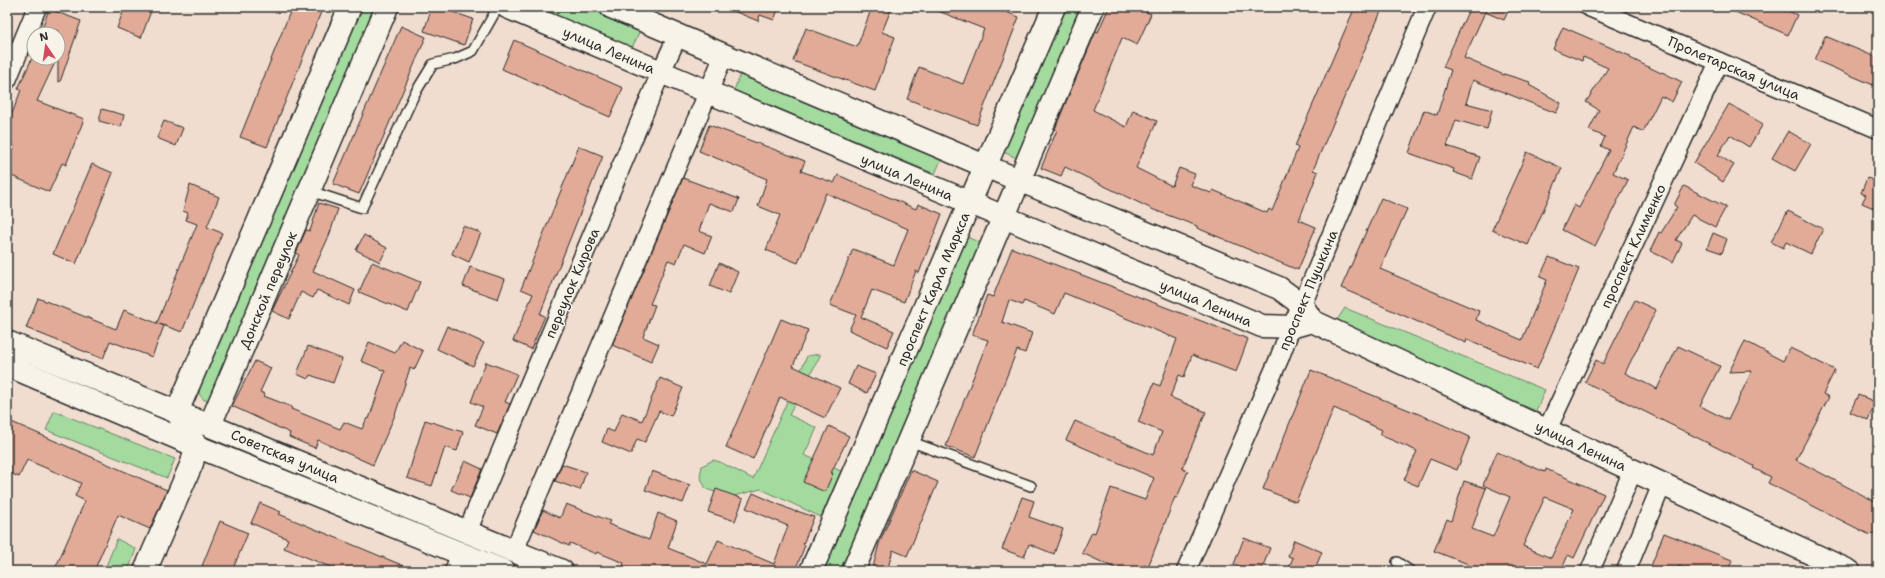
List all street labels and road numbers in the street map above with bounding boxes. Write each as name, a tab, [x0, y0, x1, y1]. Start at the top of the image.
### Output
street label: улица Ленина	[560, 23, 658, 78]
street label: Пролетарская улица	[1665, 32, 1803, 104]
street label: улица Ленина	[858, 150, 956, 205]
street label: проспект Клименко	[1596, 181, 1670, 311]
street label: проспект Карла Маркса	[892, 209, 974, 369]
street label: переулок Кирова	[541, 225, 603, 341]
street label: проспект Пушкина	[1274, 227, 1342, 353]
street label: Донской переулок	[235, 228, 301, 352]
street label: улица Ленина	[1157, 276, 1255, 331]
street label: улица Ленина	[1533, 417, 1630, 475]
street label: Советская улица	[228, 425, 342, 487]

